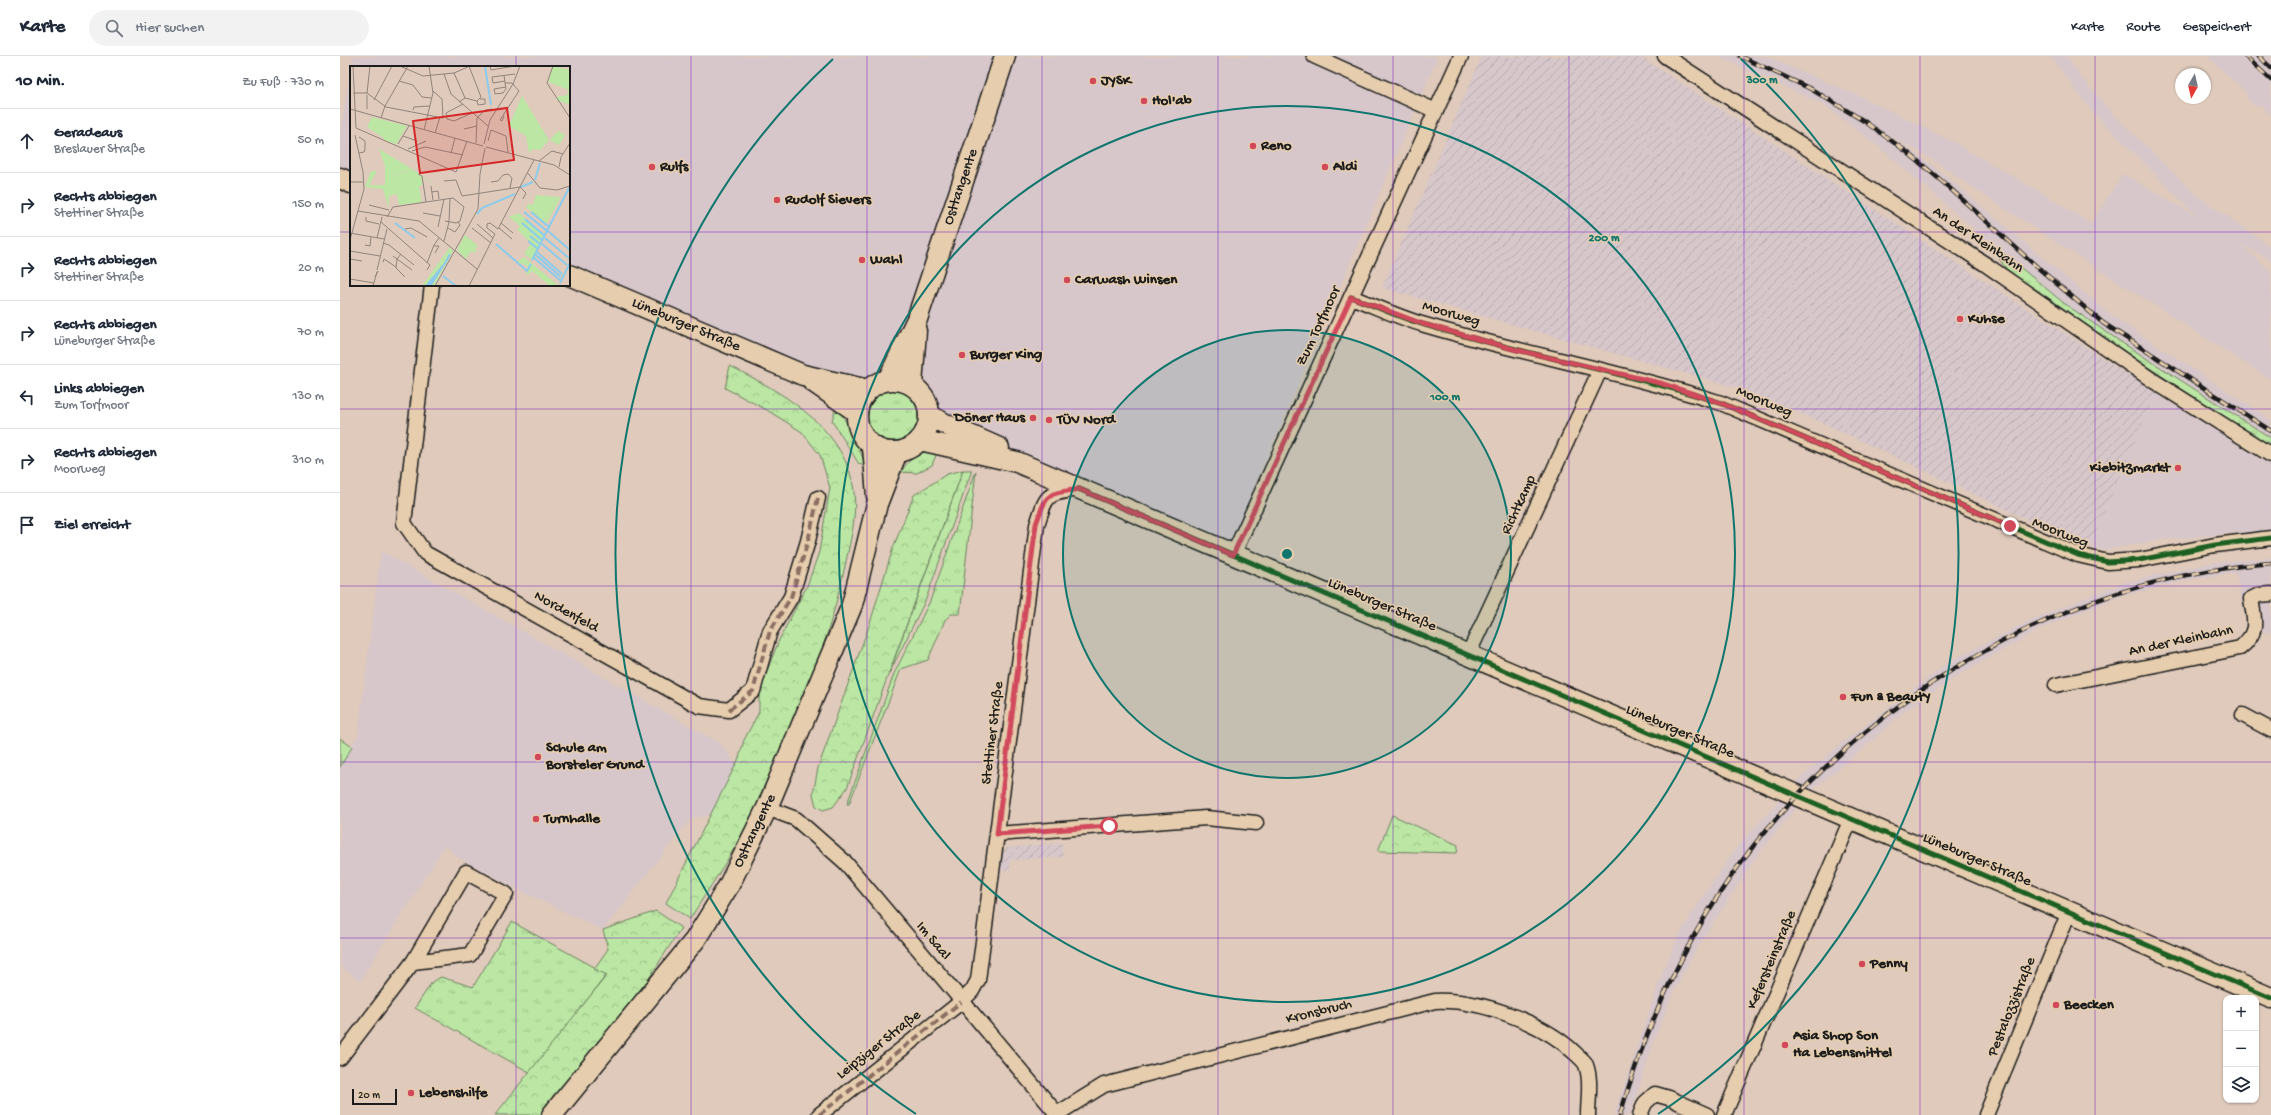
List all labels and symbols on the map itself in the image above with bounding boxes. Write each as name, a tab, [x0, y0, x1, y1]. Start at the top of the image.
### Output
inset map	[350, 66, 570, 286]
north arrow	[2175, 68, 2211, 104]
place label: JYSK	[1100, 72, 1133, 90]
text: 300 m	[1745, 74, 1778, 88]
marker: JYSK	[1088, 76, 1098, 86]
place label: Hol'ab	[1152, 92, 1192, 110]
marker: Hol'ab	[1139, 96, 1149, 106]
place label: Reno	[1260, 137, 1292, 155]
marker: Reno	[1248, 141, 1258, 151]
street label: Osttangente	[940, 146, 983, 228]
place label: Rulfs	[659, 158, 690, 176]
place label: Aldi	[1332, 158, 1357, 176]
marker: Rulfs	[647, 162, 657, 172]
marker: Aldi	[1320, 162, 1330, 172]
place label: Rudolf Sievers	[784, 191, 873, 209]
marker: Rudolf Sievers	[772, 195, 782, 205]
street label: An der Kleinbahn	[1929, 203, 2027, 277]
text: 200 m	[1589, 232, 1620, 246]
place label: Wahl	[869, 251, 903, 269]
marker: Wahl	[857, 255, 867, 265]
place label: Carwash Winsen	[1074, 271, 1178, 289]
marker: Carwash Winsen	[1062, 275, 1072, 285]
street label: Zum Torfmoor	[1293, 282, 1346, 369]
street label: Lüneburger Straße	[629, 294, 743, 356]
street label: Moorweg	[1420, 297, 1482, 331]
place label: Kuhse	[1967, 310, 2006, 328]
marker: Kuhse	[1955, 314, 1965, 324]
place label: Burger King	[969, 346, 1043, 364]
marker: Burger King	[957, 350, 967, 360]
street label: Moorweg	[1733, 382, 1795, 422]
text: 100 m	[1429, 391, 1460, 405]
place label: Döner Haus	[952, 409, 1026, 427]
place label: TÜV Nord	[1056, 411, 1117, 429]
marker: Döner Haus	[1028, 413, 1038, 423]
marker: TÜV Nord	[1044, 415, 1054, 425]
place label: Kiebitzmarkt	[2089, 459, 2172, 477]
marker: Kiebitzmarkt	[2173, 463, 2183, 473]
street label: Richtkamp	[1497, 472, 1541, 538]
street label: Moorweg	[2029, 514, 2091, 552]
route end	[2001, 517, 2019, 535]
centre of rings	[1280, 547, 1294, 561]
street label: Lüneburger Straße	[1325, 574, 1439, 636]
street label: Nordenfeld	[531, 587, 602, 638]
street label: An der Kleinbahn	[2127, 621, 2235, 661]
street label: Stettiner Straße	[978, 680, 1008, 786]
place label: Fun & BeautY	[1850, 688, 1931, 706]
marker: Fun & BeautY	[1838, 692, 1848, 702]
street label: Lüneburger Straße	[1623, 701, 1737, 763]
place label: Schule am Borsteler Grund	[545, 739, 646, 774]
marker: Schule am Borsteler Grund	[533, 752, 543, 762]
street label: Osttangente	[729, 791, 781, 871]
place label: Turnhalle	[543, 810, 601, 828]
marker: Turnhalle	[531, 814, 541, 824]
route start	[1100, 817, 1118, 835]
street label: Lüneburger Straße	[1920, 829, 2034, 891]
street label: Kefersteinstraße	[1743, 908, 1801, 1012]
street label: Im Saal	[912, 918, 954, 964]
street label: Pestalozzistraße	[1983, 954, 2040, 1060]
place label: Penny	[1869, 955, 1908, 973]
marker: Penny	[1857, 959, 1867, 969]
street label: Kronsbruch	[1284, 995, 1354, 1029]
place label: Beecken	[2063, 996, 2115, 1014]
marker: Beecken	[2051, 1000, 2061, 1010]
street label: Leipziger Straße	[833, 1006, 925, 1084]
place label: Asia Shop Son Ha Lebensmittel	[1792, 1027, 1893, 1062]
marker: Asia Shop Son Ha Lebensmittel	[1780, 1040, 1790, 1050]
place label: Lebenshilfe	[419, 1084, 489, 1102]
scale bar	[352, 1087, 397, 1106]
marker: Lebenshilfe	[406, 1088, 416, 1098]

